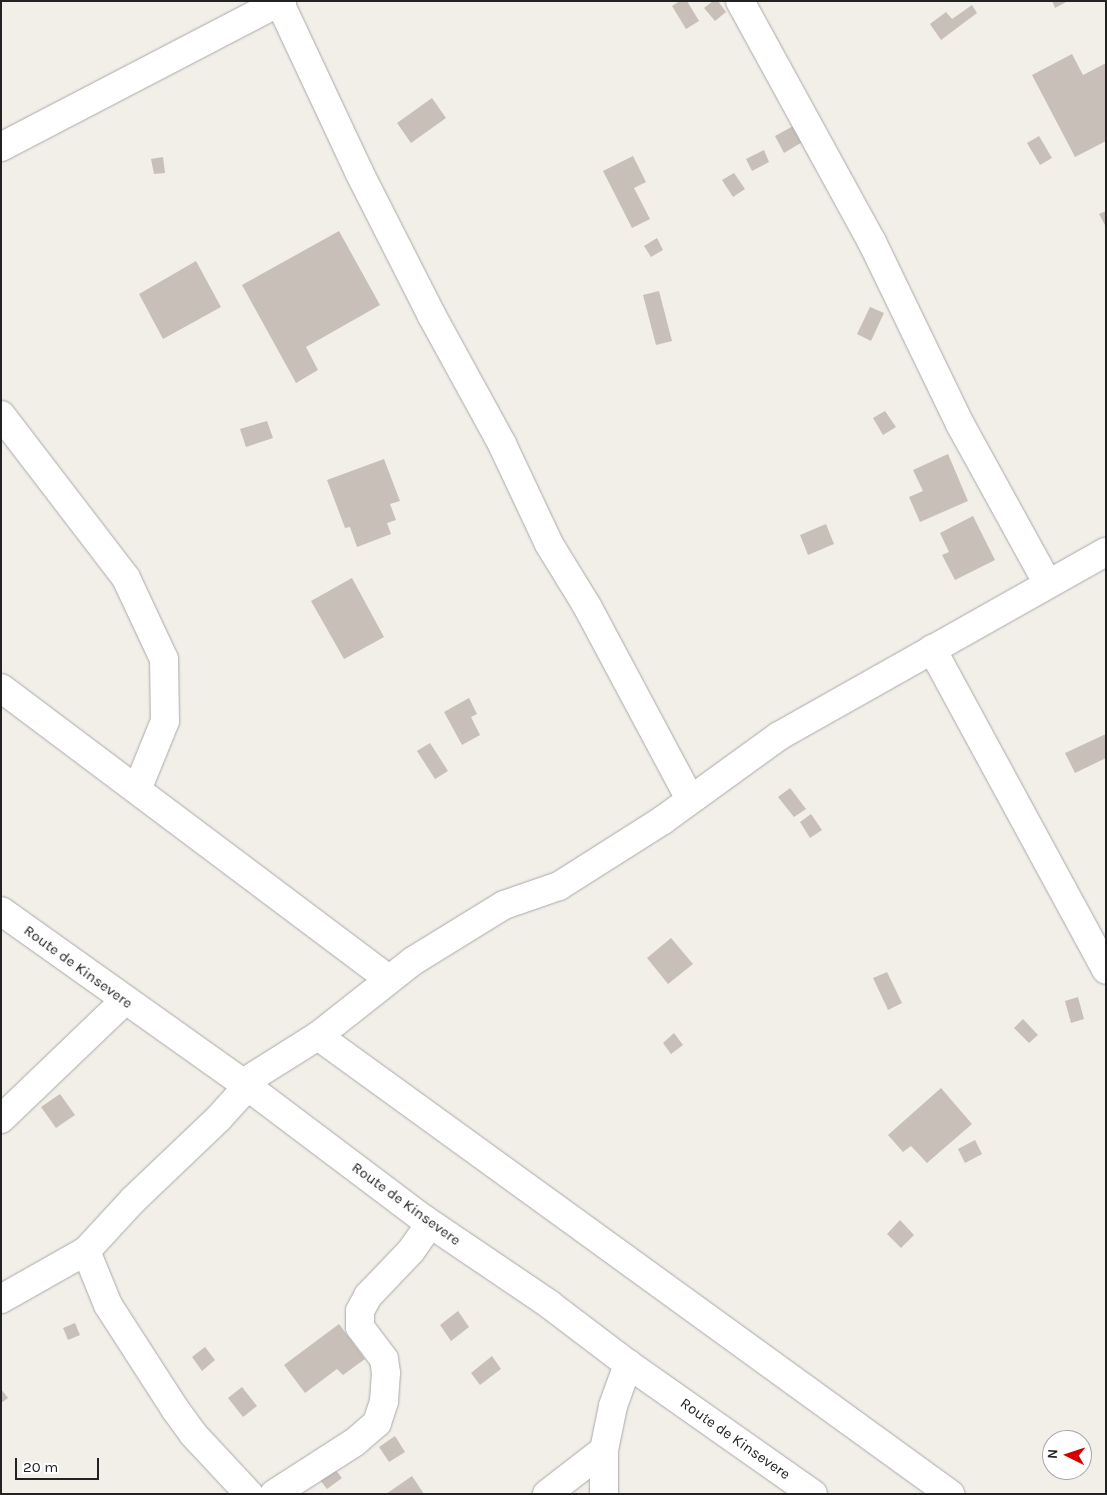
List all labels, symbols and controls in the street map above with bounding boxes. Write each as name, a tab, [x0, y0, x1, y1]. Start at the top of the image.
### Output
street label: Route de Kinsevere	[20, 921, 136, 1013]
street label: Route de Kinsevere	[348, 1158, 464, 1250]
street label: Route de Kinsevere	[677, 1394, 793, 1484]
north arrow	[1042, 1430, 1092, 1480]
scale bar	[18, 1448, 101, 1480]
text: N	[1044, 1448, 1061, 1460]
text: 20 m	[23, 1458, 58, 1476]

